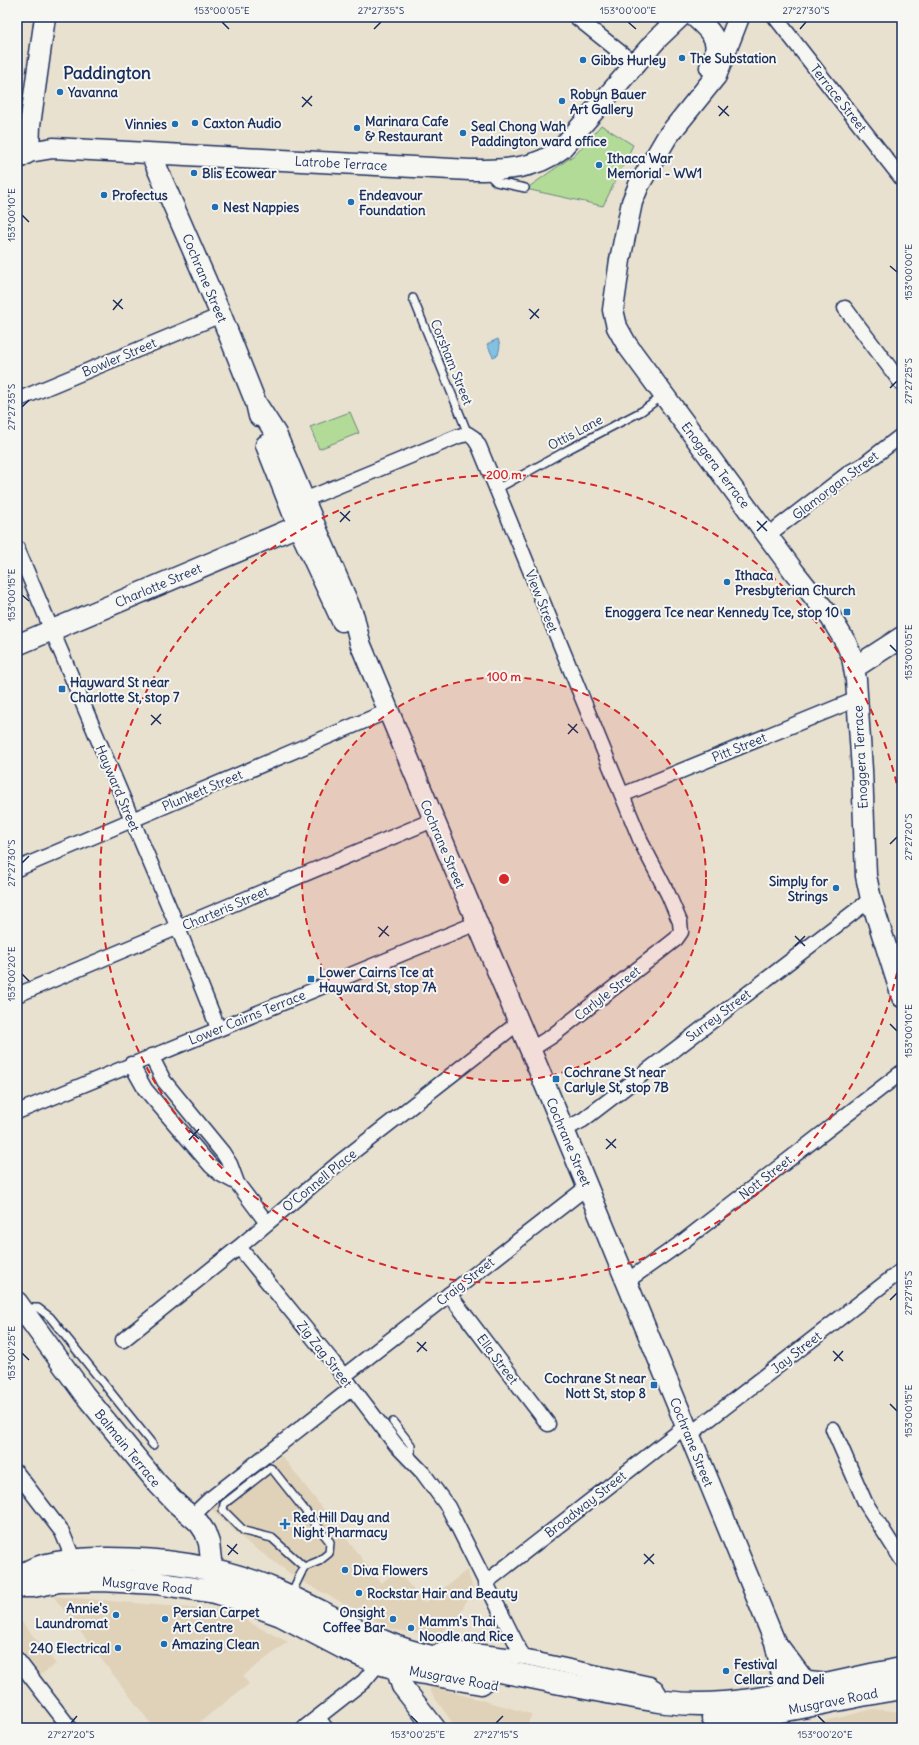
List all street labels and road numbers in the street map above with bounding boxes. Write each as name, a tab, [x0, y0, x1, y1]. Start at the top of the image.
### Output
street label: Terrace Street	[807, 61, 871, 136]
street label: Latrobe Terrace	[294, 153, 388, 174]
street label: Cochrane Street	[178, 231, 231, 326]
street label: Corsham Street	[427, 317, 477, 408]
street label: Bowler Street	[79, 334, 159, 381]
street label: Ottis Lane	[545, 411, 606, 454]
street label: Enoggera Terrace	[678, 419, 754, 512]
street label: Glamorgan Street	[789, 447, 882, 523]
street label: Charlotte Street	[112, 559, 205, 611]
street label: View Street	[521, 567, 562, 636]
street label: Enoggera Terrace	[849, 705, 872, 809]
street label: Pitt Street	[709, 729, 769, 766]
street label: Hayward Street	[92, 742, 144, 835]
street label: Plunkett Street	[159, 766, 246, 815]
street label: Cochrane Street	[416, 797, 469, 892]
street label: Charteris Street	[180, 882, 271, 934]
street label: Carlyle Street	[571, 962, 644, 1024]
street label: Surrey Street	[682, 985, 755, 1045]
street label: Lower Cairns Terrace	[186, 986, 308, 1049]
street label: Cochrane Street	[542, 1095, 595, 1190]
street label: O'Connell Place	[279, 1145, 360, 1216]
street label: Nott Street	[735, 1151, 796, 1203]
street label: Craig Street	[433, 1253, 498, 1309]
street label: Zig Zag Street	[293, 1317, 356, 1392]
street label: Jay Street	[768, 1327, 825, 1377]
street label: Ella Street	[473, 1331, 522, 1388]
street label: Cochrane Street	[666, 1395, 717, 1490]
street label: Balmain Terrace	[91, 1406, 164, 1491]
street label: Broadway Street	[541, 1467, 630, 1542]
street label: Musgrave Road	[101, 1573, 193, 1598]
street label: Musgrave Road	[408, 1662, 500, 1695]
street label: Musgrave Road	[787, 1684, 880, 1718]

